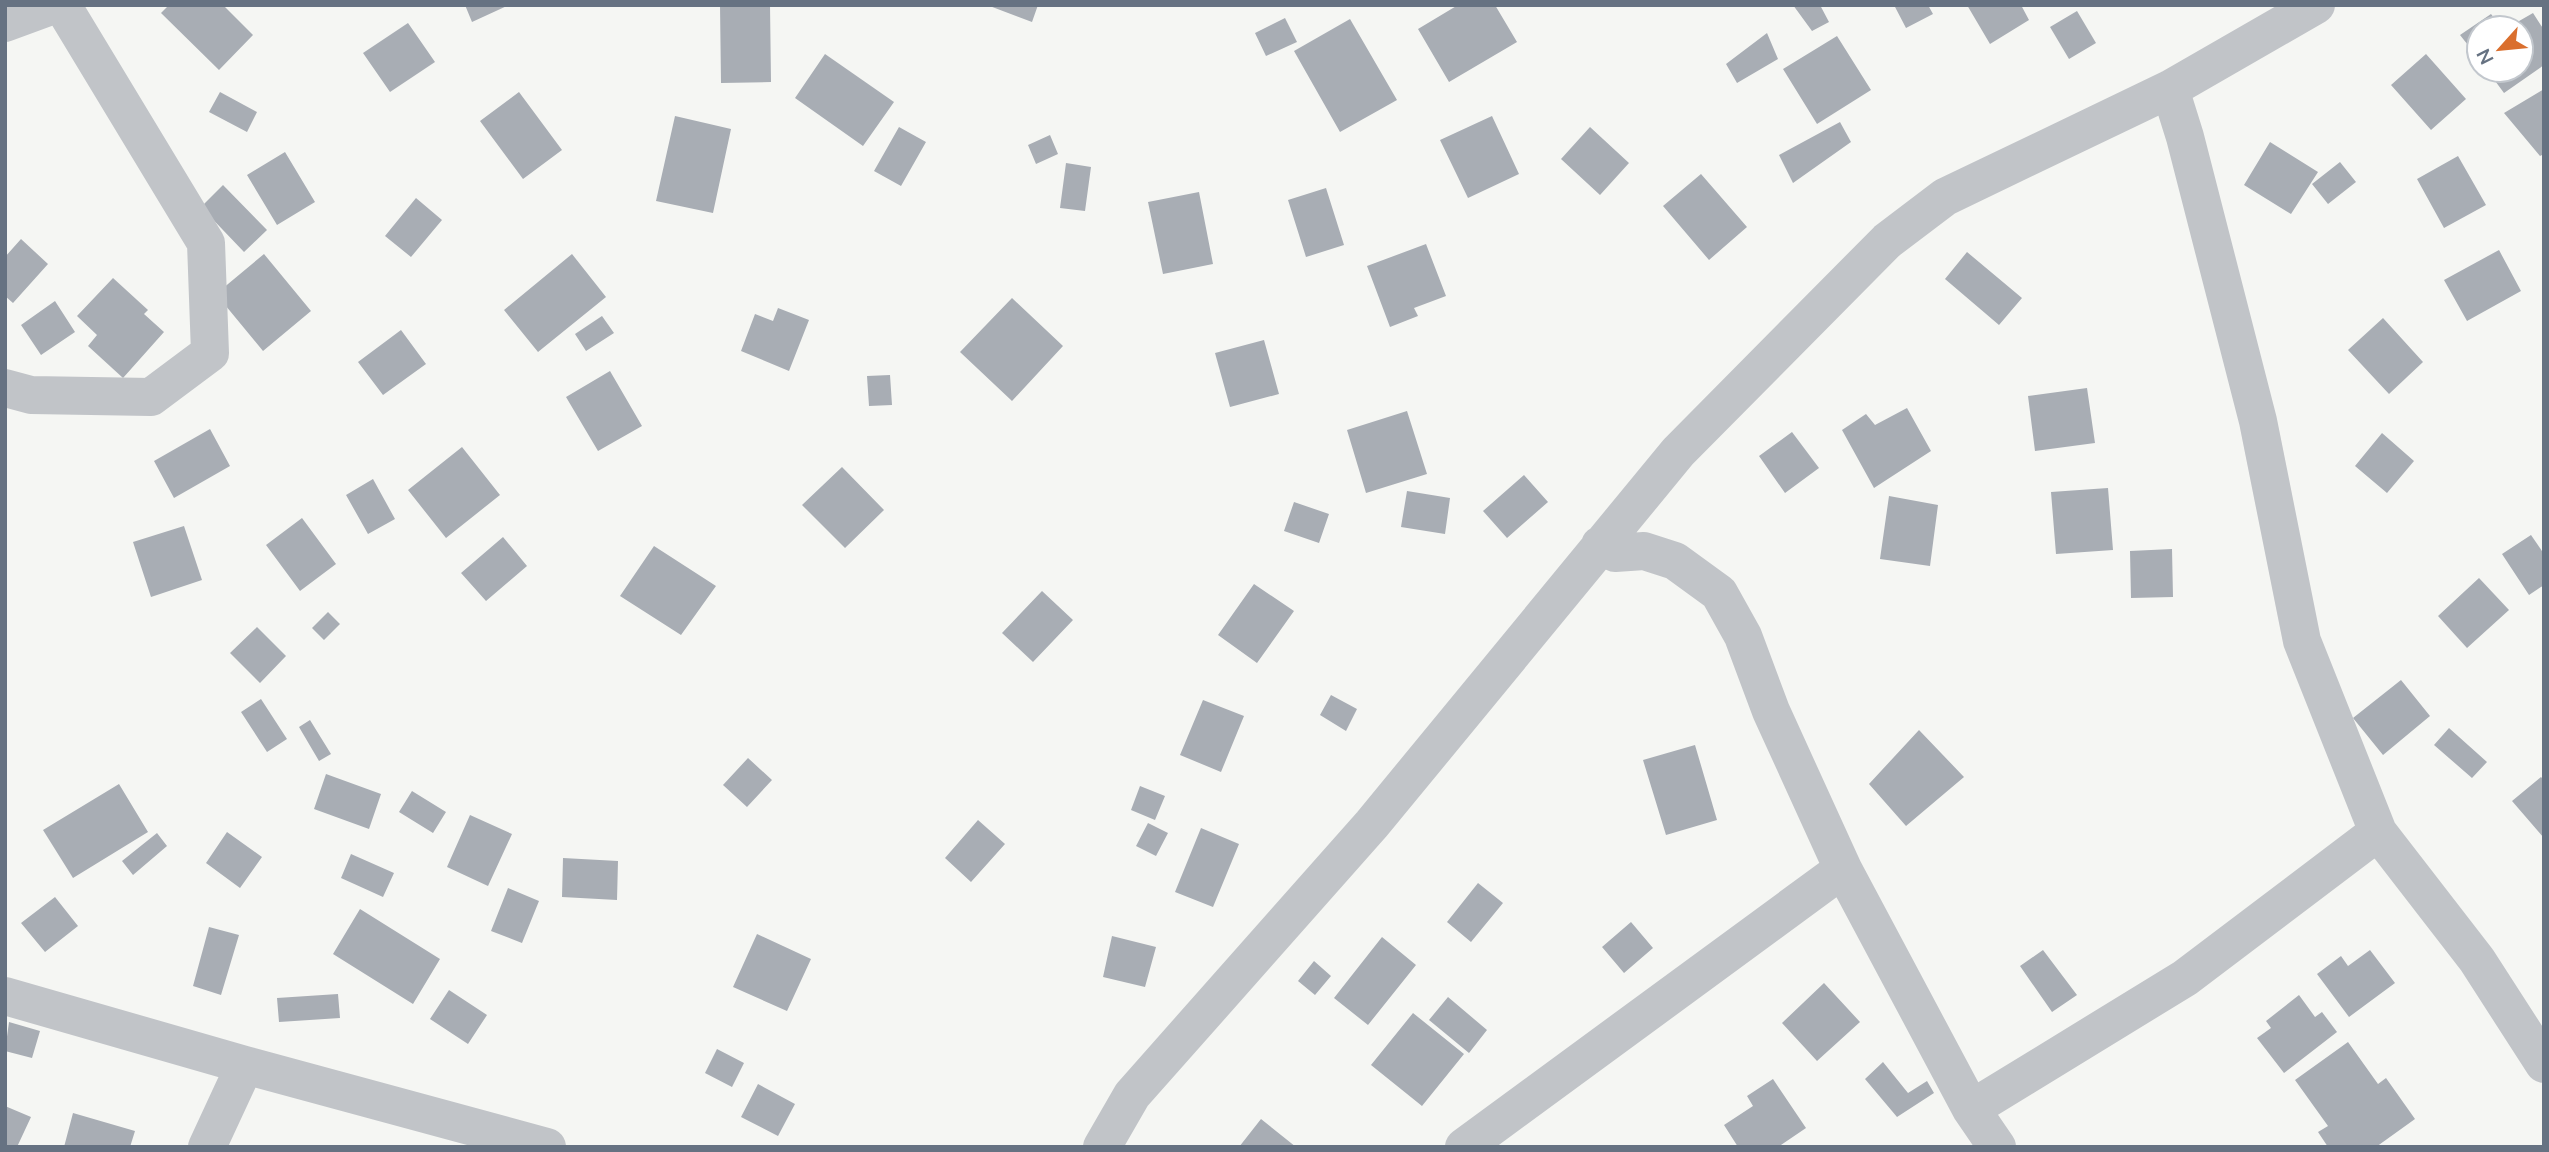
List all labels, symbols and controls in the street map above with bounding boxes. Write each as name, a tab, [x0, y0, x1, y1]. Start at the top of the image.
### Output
north arrow	[2465, 14, 2535, 84]
text: N	[2471, 45, 2499, 69]

